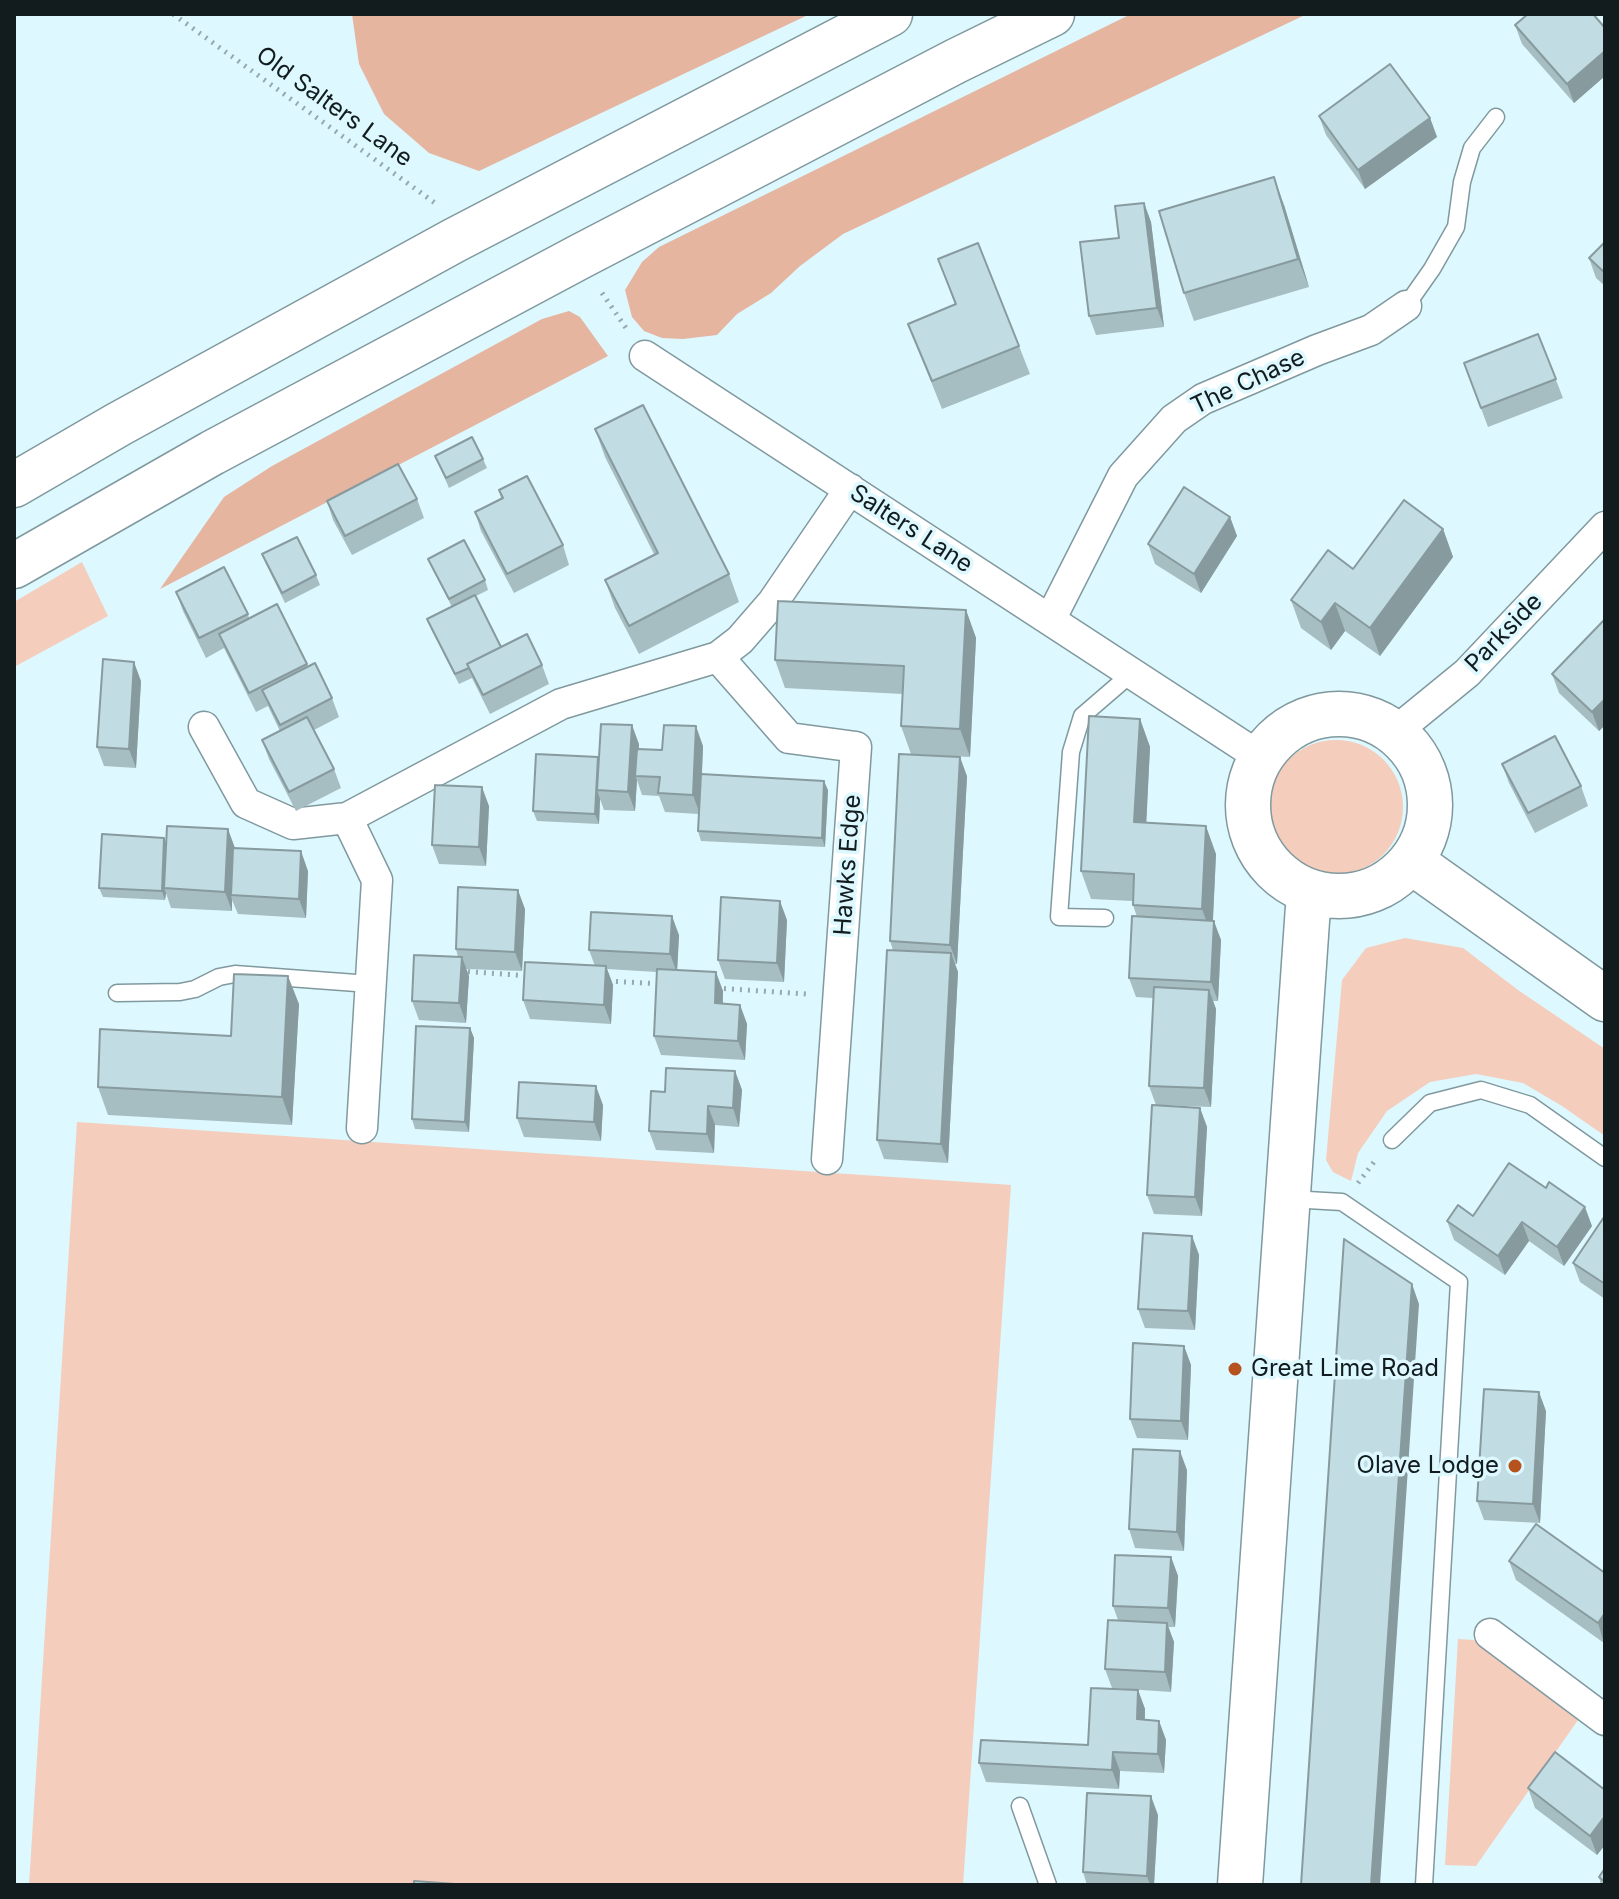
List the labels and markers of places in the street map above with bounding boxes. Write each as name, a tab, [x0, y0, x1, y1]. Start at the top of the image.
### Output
place label: Great Lime Road	[1251, 1355, 1439, 1383]
marker: Great Lime Road	[1226, 1360, 1244, 1378]
place label: Olave Lodge	[1357, 1452, 1499, 1480]
marker: Olave Lodge	[1506, 1457, 1524, 1475]

